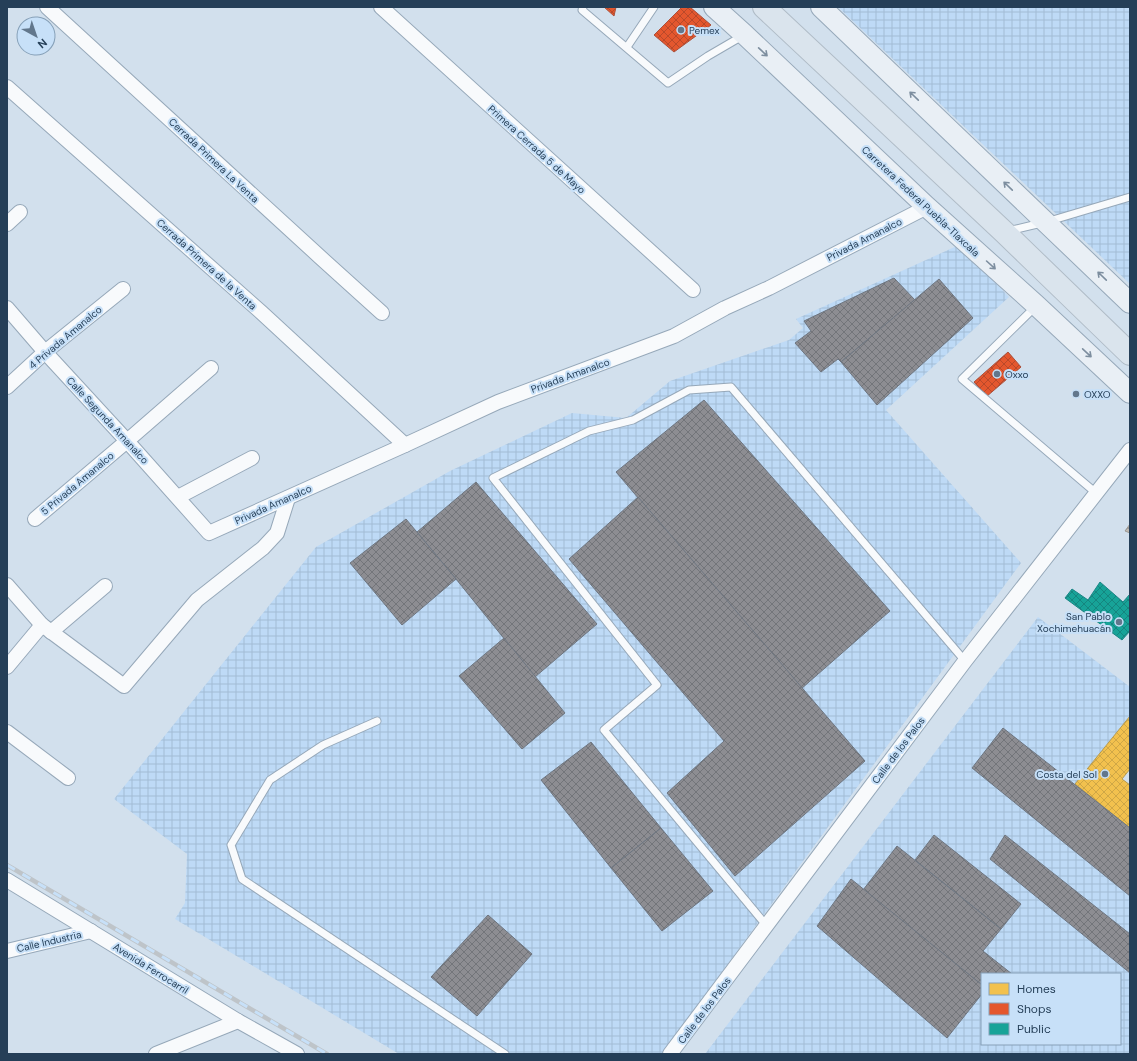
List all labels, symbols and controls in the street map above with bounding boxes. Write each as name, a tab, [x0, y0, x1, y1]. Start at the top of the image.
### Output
north arrow	[16, 16, 56, 56]
place label: Pemex	[689, 24, 720, 37]
marker: Pemex	[676, 25, 686, 35]
text: N	[35, 36, 50, 52]
one-way arrow	[758, 48, 768, 57]
one-way arrow	[909, 91, 919, 101]
street label: Primera Cerrada 5 de Mayo	[485, 102, 588, 197]
street label: Cerrada Primera La Venta	[166, 115, 261, 206]
street label: Carretera Federal Puebla-Tlaxcala	[859, 143, 982, 259]
one-way arrow	[1003, 181, 1013, 191]
street label: Privada Amanalco	[824, 215, 904, 264]
street label: Cerrada Primera de la Venta	[154, 216, 259, 313]
one-way arrow	[986, 260, 996, 270]
one-way arrow	[1097, 271, 1107, 281]
street label: 4 Privada Amanalco	[26, 303, 105, 372]
one-way arrow	[1082, 348, 1092, 358]
street label: Privada Amanalco	[529, 355, 611, 396]
place label: Oxxo	[1005, 368, 1028, 381]
marker: Oxxo	[992, 369, 1002, 379]
street label: Calle Segunda Amanalco	[64, 374, 151, 467]
place label: OXXO	[1084, 388, 1111, 401]
marker: OXXO	[1071, 389, 1081, 399]
street label: 5 Privada Amanalco	[38, 449, 117, 518]
street label: Privada Amanalco	[233, 482, 314, 527]
place label: San Pablo Xochimehuacán	[1037, 610, 1111, 635]
marker: San Pablo Xochimehuacán	[1114, 617, 1124, 627]
street label: Calle de los Palos	[869, 714, 928, 786]
place label: Costa del Sol	[1036, 768, 1097, 781]
marker: Costa del Sol	[1100, 769, 1110, 779]
street label: Calle Industria	[16, 928, 83, 955]
street label: Avenida Ferrocarril	[111, 940, 191, 997]
legend	[981, 973, 1121, 1045]
street label: Calle de los Palos	[675, 974, 734, 1046]
text: Homes	[1017, 981, 1056, 997]
text: Shops	[1017, 1001, 1052, 1017]
text: Public	[1017, 1021, 1051, 1037]

